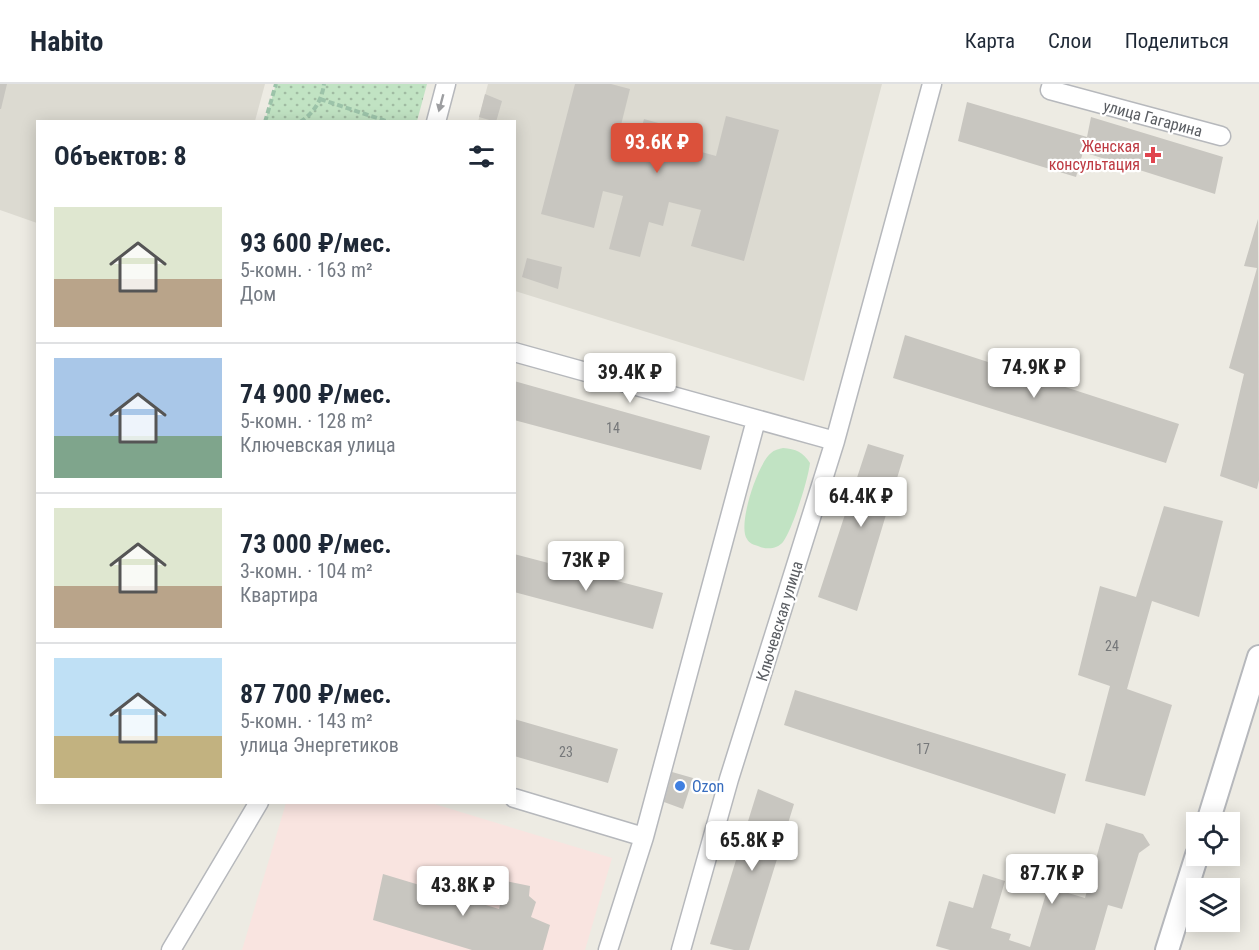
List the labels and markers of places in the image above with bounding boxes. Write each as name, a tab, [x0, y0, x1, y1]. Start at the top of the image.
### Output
pin: 93.6K ₽	[602, 123, 712, 174]
place label: Женская консультация	[1049, 137, 1140, 174]
marker: Женская консультация	[1144, 146, 1162, 164]
pin: 74.9K ₽	[979, 348, 1089, 399]
pin: 39.4K ₽	[575, 353, 685, 404]
pin: 64.4K ₽	[806, 477, 916, 528]
pin: 73K ₽	[544, 541, 628, 592]
place label: Ozon	[692, 777, 724, 796]
marker: Ozon	[673, 779, 687, 793]
pin: 65.8K ₽	[697, 821, 807, 872]
pin: 87.7K ₽	[997, 854, 1107, 905]
pin: 43.8K ₽	[408, 866, 518, 917]

